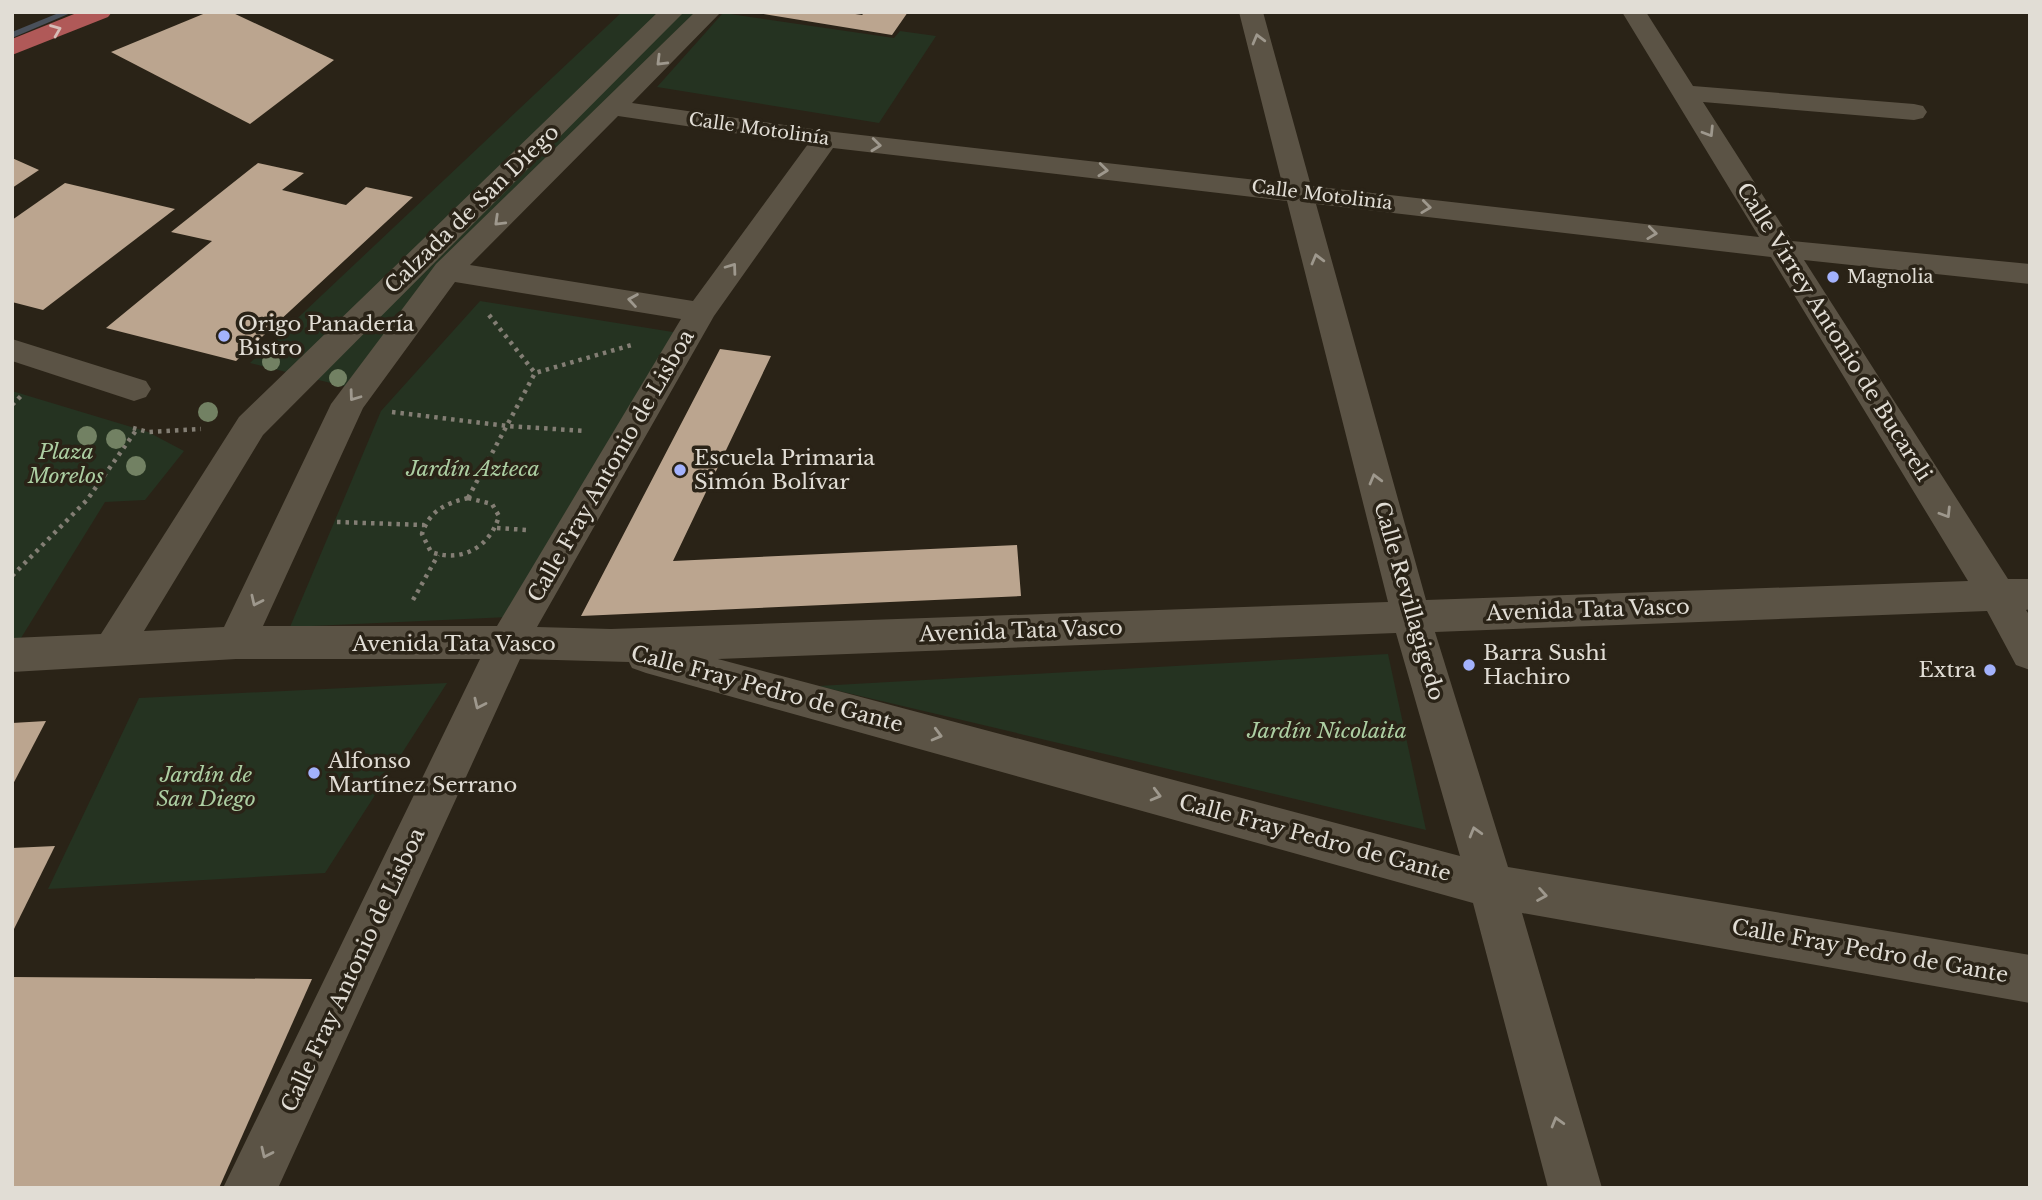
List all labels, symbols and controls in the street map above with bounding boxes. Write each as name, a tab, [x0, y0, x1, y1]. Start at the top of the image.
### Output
one-way arrow	[49, 24, 62, 38]
one-way arrow	[1252, 34, 1266, 46]
one-way arrow	[656, 53, 669, 66]
street label: Calle Motolinía	[687, 108, 831, 150]
street label: Calzada de San Diego	[379, 119, 565, 299]
one-way arrow	[1701, 125, 1714, 138]
one-way arrow	[871, 137, 882, 152]
one-way arrow	[1097, 162, 1108, 177]
street label: Calle Motolinía	[1250, 175, 1394, 215]
street label: Calle Virrey Antonio de Bucareli	[1731, 178, 1937, 486]
one-way arrow	[1420, 199, 1432, 214]
one-way arrow	[494, 212, 507, 225]
one-way arrow	[1646, 226, 1658, 241]
one-way arrow	[1311, 253, 1325, 265]
one-way arrow	[724, 264, 736, 276]
place label: Magnolia	[1847, 266, 1934, 288]
marker: Magnolia	[1825, 269, 1841, 285]
one-way arrow	[628, 293, 639, 308]
place label: Origo Panadería Bistro	[238, 311, 415, 361]
street label: Calle Fray Antonio de Lisboa	[522, 325, 700, 607]
marker: Origo Panadería Bistro	[216, 328, 232, 344]
one-way arrow	[350, 388, 363, 401]
park label: Plaza Morelos	[27, 439, 104, 489]
place label: Escuela Primaria Simón Bolívar	[694, 445, 875, 495]
park label: Jardín Azteca	[405, 456, 540, 482]
marker: Escuela Primaria Simón Bolívar	[672, 462, 688, 478]
one-way arrow	[1369, 473, 1383, 485]
street label: Calle Revillagigedo	[1368, 499, 1450, 703]
one-way arrow	[1938, 505, 1951, 518]
one-way arrow	[250, 593, 264, 606]
street label: Avenida Tata Vasco	[1485, 593, 1690, 627]
street label: Avenida Tata Vasco	[918, 614, 1123, 648]
street label: Avenida Tata Vasco	[351, 631, 556, 657]
street label: Calle Fray Pedro de Gante	[628, 640, 906, 738]
place label: Barra Sushi Hachiro	[1483, 640, 1607, 690]
marker: Barra Sushi Hachiro	[1461, 657, 1477, 673]
place label: Extra	[1918, 657, 1976, 683]
marker: Extra	[1982, 662, 1998, 678]
one-way arrow	[473, 696, 487, 709]
park label: Jardín Nicolaita	[1246, 718, 1407, 744]
one-way arrow	[930, 727, 942, 741]
place label: Alfonso Martínez Serrano	[327, 748, 517, 798]
park label: Jardín de San Diego	[156, 762, 256, 812]
marker: Alfonso Martínez Serrano	[306, 765, 322, 781]
one-way arrow	[1150, 786, 1162, 801]
street label: Calle Fray Pedro de Gante	[1176, 789, 1454, 887]
street label: Calle Fray Antonio de Lisboa	[276, 824, 431, 1116]
one-way arrow	[1469, 827, 1484, 839]
one-way arrow	[1536, 886, 1548, 901]
street label: Calle Fray Pedro de Gante	[1730, 914, 2010, 988]
one-way arrow	[1550, 1116, 1565, 1128]
one-way arrow	[261, 1146, 275, 1158]

